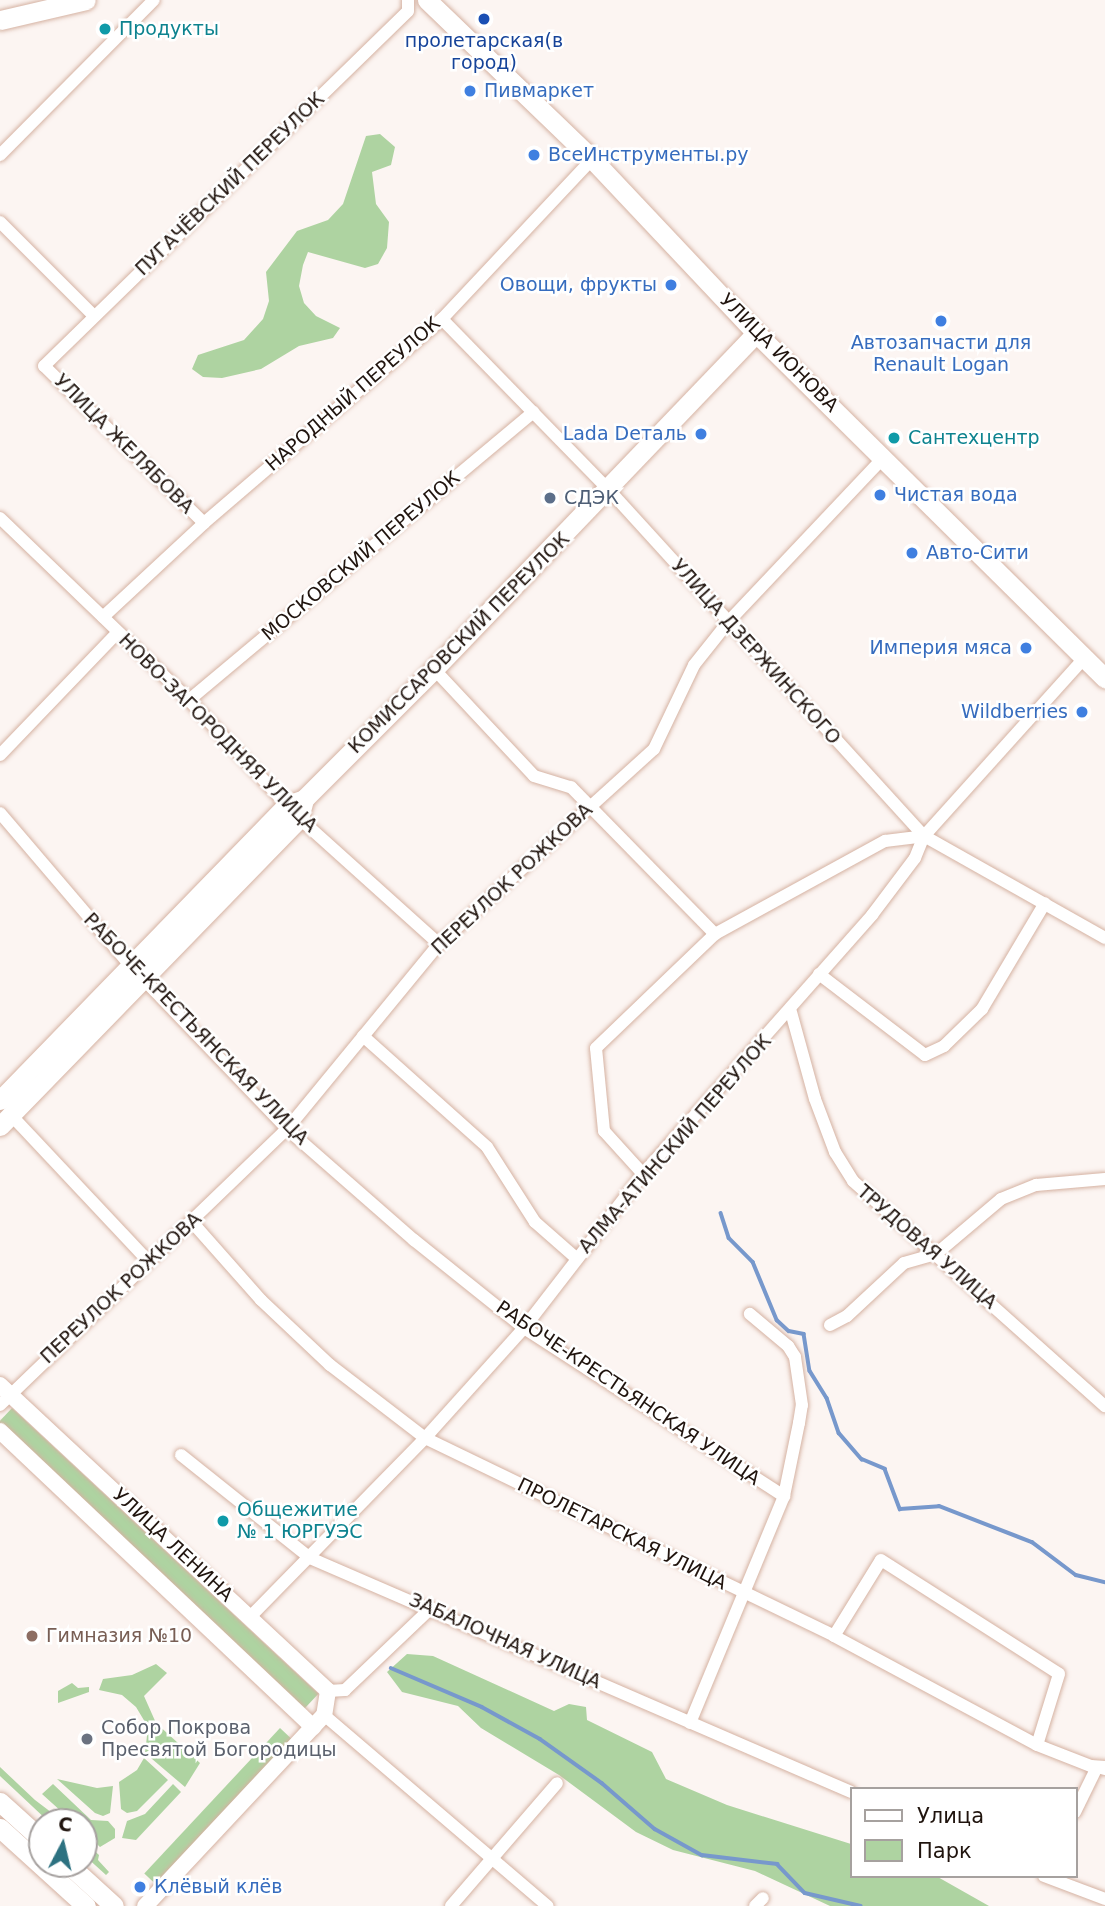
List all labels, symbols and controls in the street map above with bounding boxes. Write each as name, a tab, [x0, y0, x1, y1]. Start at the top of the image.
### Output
marker: пролетарская(в город)	[476, 11, 492, 27]
place label: Продукты	[119, 18, 219, 40]
marker: Продукты	[97, 21, 113, 37]
place label: пролетарская(в город)	[405, 30, 563, 74]
place label: Пивмаркет	[484, 80, 594, 102]
marker: Пивмаркет	[462, 83, 478, 99]
street label: ПУГАЧЁВСКИЙ ПЕРЕУЛОК	[131, 88, 329, 280]
place label: ВсеИнструменты.ру	[548, 144, 748, 166]
marker: ВсеИнструменты.ру	[526, 147, 542, 163]
place label: Овощи, фрукты	[500, 274, 657, 296]
marker: Овощи, фрукты	[663, 277, 679, 293]
street label: УЛИЦА ИОНОВА	[715, 289, 843, 417]
street label: НАРОДНЫЙ ПЕРЕУЛОК	[261, 312, 445, 476]
marker: Автозапчасти для Renault Logan	[933, 313, 949, 329]
place label: Автозапчасти для Renault Logan	[851, 332, 1031, 376]
street label: УЛИЦА ЖЕЛЯБОВА	[50, 370, 198, 518]
place label: Lada Dеталь	[563, 423, 687, 445]
marker: Lada Dеталь	[693, 426, 709, 442]
place label: Сантехцентр	[908, 427, 1040, 449]
marker: Сантехцентр	[886, 430, 902, 446]
street label: МОСКОВСКИЙ ПЕРЕУЛОК	[257, 466, 465, 646]
place label: Чистая вода	[894, 484, 1018, 506]
place label: СДЭК	[564, 487, 619, 509]
marker: Чистая вода	[872, 487, 888, 503]
marker: СДЭК	[542, 490, 558, 506]
street label: КОМИССАРОВСКИЙ ПЕРЕУЛОК	[344, 528, 574, 758]
place label: Авто-Сити	[926, 542, 1029, 564]
marker: Авто-Сити	[904, 545, 920, 561]
street label: УЛИЦА ДЗЕРЖИНСКОГО	[667, 555, 845, 749]
street label: НОВО-ЗАГОРОДНЯЯ УЛИЦА	[114, 629, 322, 837]
place label: Империя мяса	[870, 637, 1012, 659]
marker: Империя мяса	[1018, 640, 1034, 656]
place label: Wildberries	[961, 701, 1068, 723]
marker: Wildberries	[1074, 704, 1090, 720]
street label: ПЕРЕУЛОК РОЖКОВА	[427, 799, 597, 959]
street label: РАБОЧЕ-КРЕСТЬЯНСКАЯ УЛИЦА	[79, 908, 313, 1150]
street label: АЛМА-АТИНСКИЙ ПЕРЕУЛОК	[574, 1030, 776, 1258]
street label: ТРУДОВАЯ УЛИЦА	[853, 1180, 1001, 1314]
street label: ПЕРЕУЛОК РОЖКОВА	[36, 1208, 206, 1368]
street label: РАБОЧЕ-КРЕСТЬЯНСКАЯ УЛИЦА	[492, 1296, 764, 1490]
street label: ПРОЛЕТАРСКАЯ УЛИЦА	[514, 1473, 730, 1595]
street label: УЛИЦА ЛЕНИНА	[108, 1483, 238, 1607]
place label: Общежитие № 1 ЮРГУЭС	[237, 1499, 363, 1543]
marker: Общежитие № 1 ЮРГУЭС	[215, 1513, 231, 1529]
street label: ЗАБАЛОЧНАЯ УЛИЦА	[405, 1588, 605, 1694]
place label: Гимназия №10	[46, 1625, 192, 1647]
marker: Гимназия №10	[24, 1628, 40, 1644]
place label: Собор Покрова Пресвятой Богородицы	[101, 1717, 337, 1761]
marker: Собор Покрова Пресвятой Богородицы	[79, 1731, 95, 1747]
legend	[850, 1787, 1077, 1878]
text: Улица	[917, 1804, 984, 1828]
north arrow	[28, 1808, 98, 1878]
text: С	[57, 1812, 74, 1836]
text: Парк	[917, 1839, 972, 1863]
place label: Клёвый клёв	[154, 1876, 282, 1898]
marker: Клёвый клёв	[132, 1879, 148, 1895]

